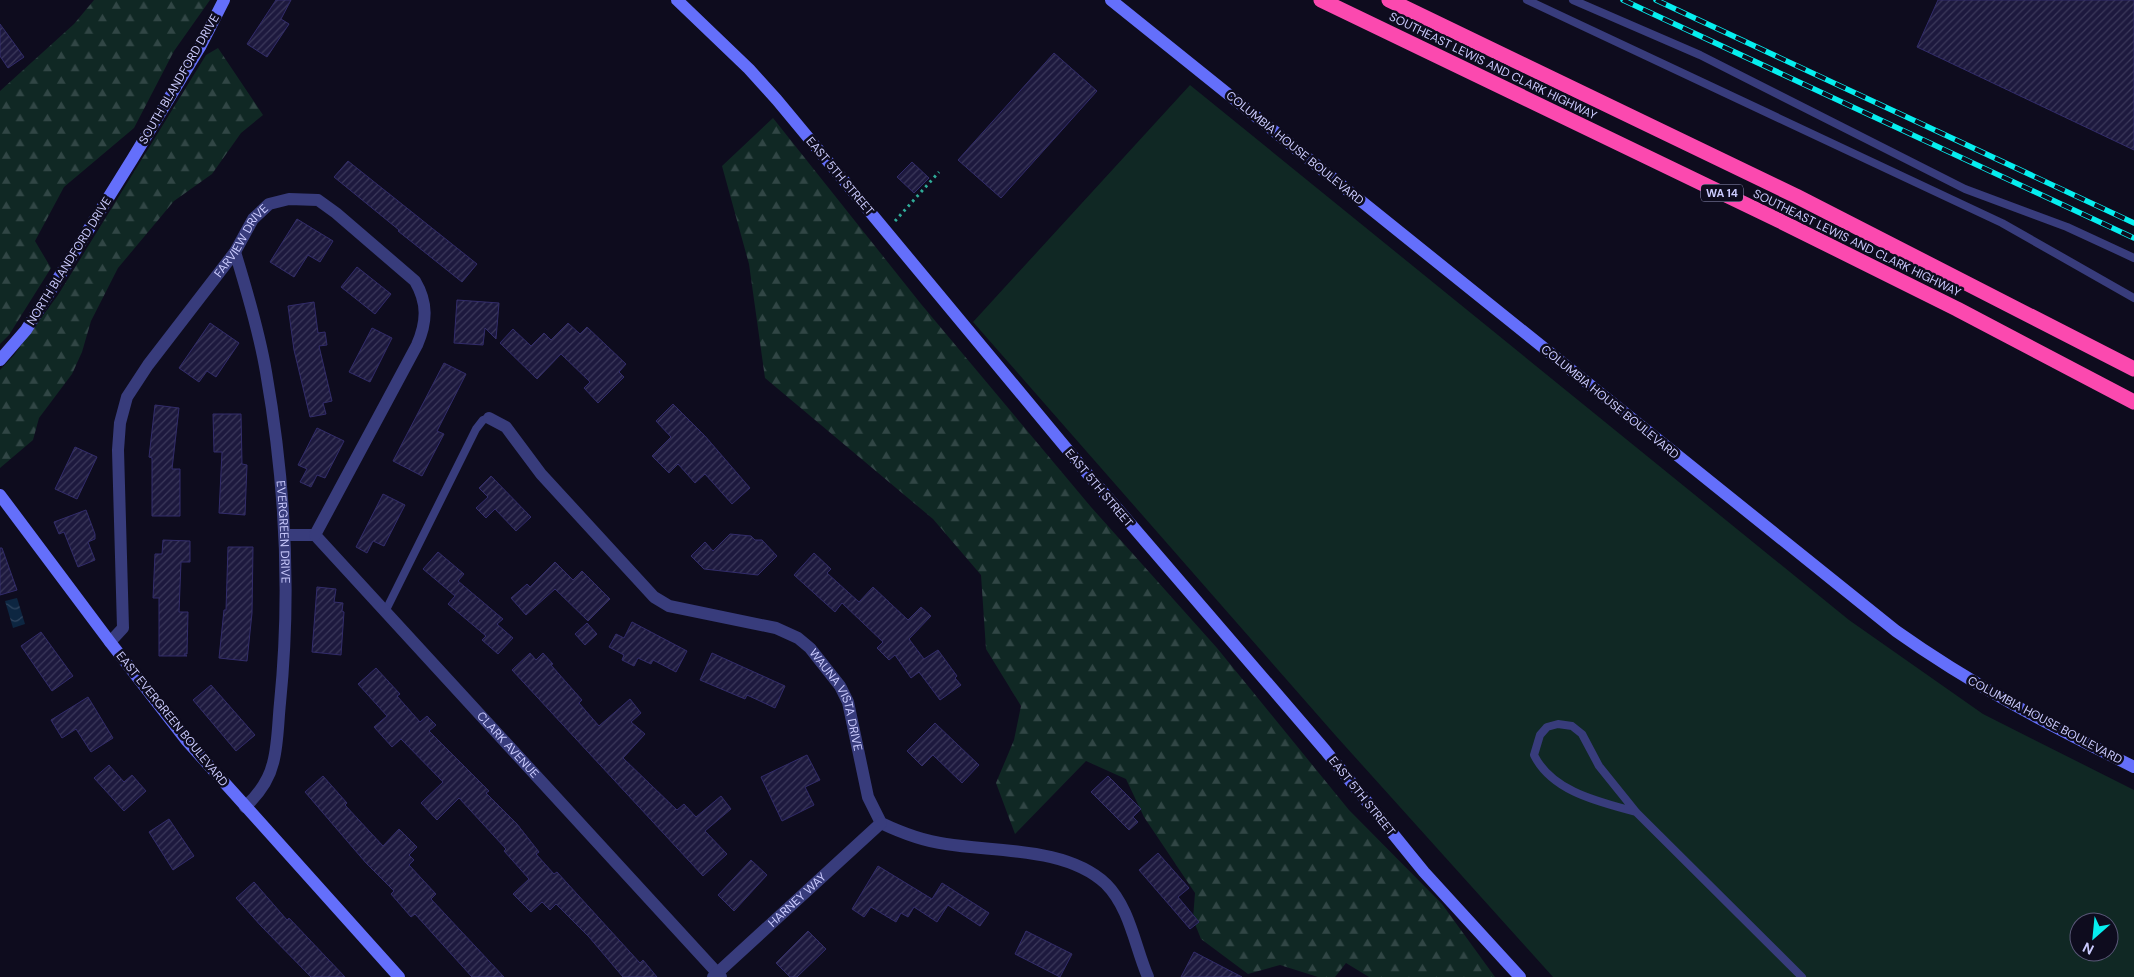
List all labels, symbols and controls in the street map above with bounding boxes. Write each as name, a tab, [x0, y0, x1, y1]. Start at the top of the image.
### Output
street label: SOUTHEAST LEWIS AND CLARK HIGHWAY	[1387, 9, 1600, 123]
street label: SOUTH BLANDFORD DRIVE	[135, 11, 223, 147]
street label: COLUMBIA HOUSE BOULEVARD	[1223, 87, 1367, 209]
street label: EAST 5TH STREET	[803, 133, 878, 219]
road number: WA 14	[1701, 184, 1743, 202]
street label: SOUTHEAST LEWIS AND CLARK HIGHWAY	[1751, 186, 1964, 300]
street label: NORTH BLANDFORD DRIVE	[23, 194, 115, 328]
street label: FARVIEW DRIVE	[210, 201, 272, 281]
street label: COLUMBIA HOUSE BOULEVARD	[1538, 341, 1682, 463]
street label: EAST 5TH STREET	[1062, 445, 1137, 531]
street label: EVERGREEN DRIVE	[272, 480, 293, 584]
street label: WAUNA VISTA DRIVE	[806, 645, 866, 753]
street label: EAST EVERGREEN BOULEVARD	[113, 648, 231, 790]
street label: COLUMBIA HOUSE BOULEVARD	[1965, 672, 2125, 768]
street label: CLARK AVENUE	[473, 708, 543, 782]
street label: EAST 5TH STREET	[1325, 753, 1399, 839]
street label: HARNEY WAY	[765, 869, 830, 931]
north arrow	[2069, 912, 2119, 962]
text: N	[2079, 938, 2097, 959]

